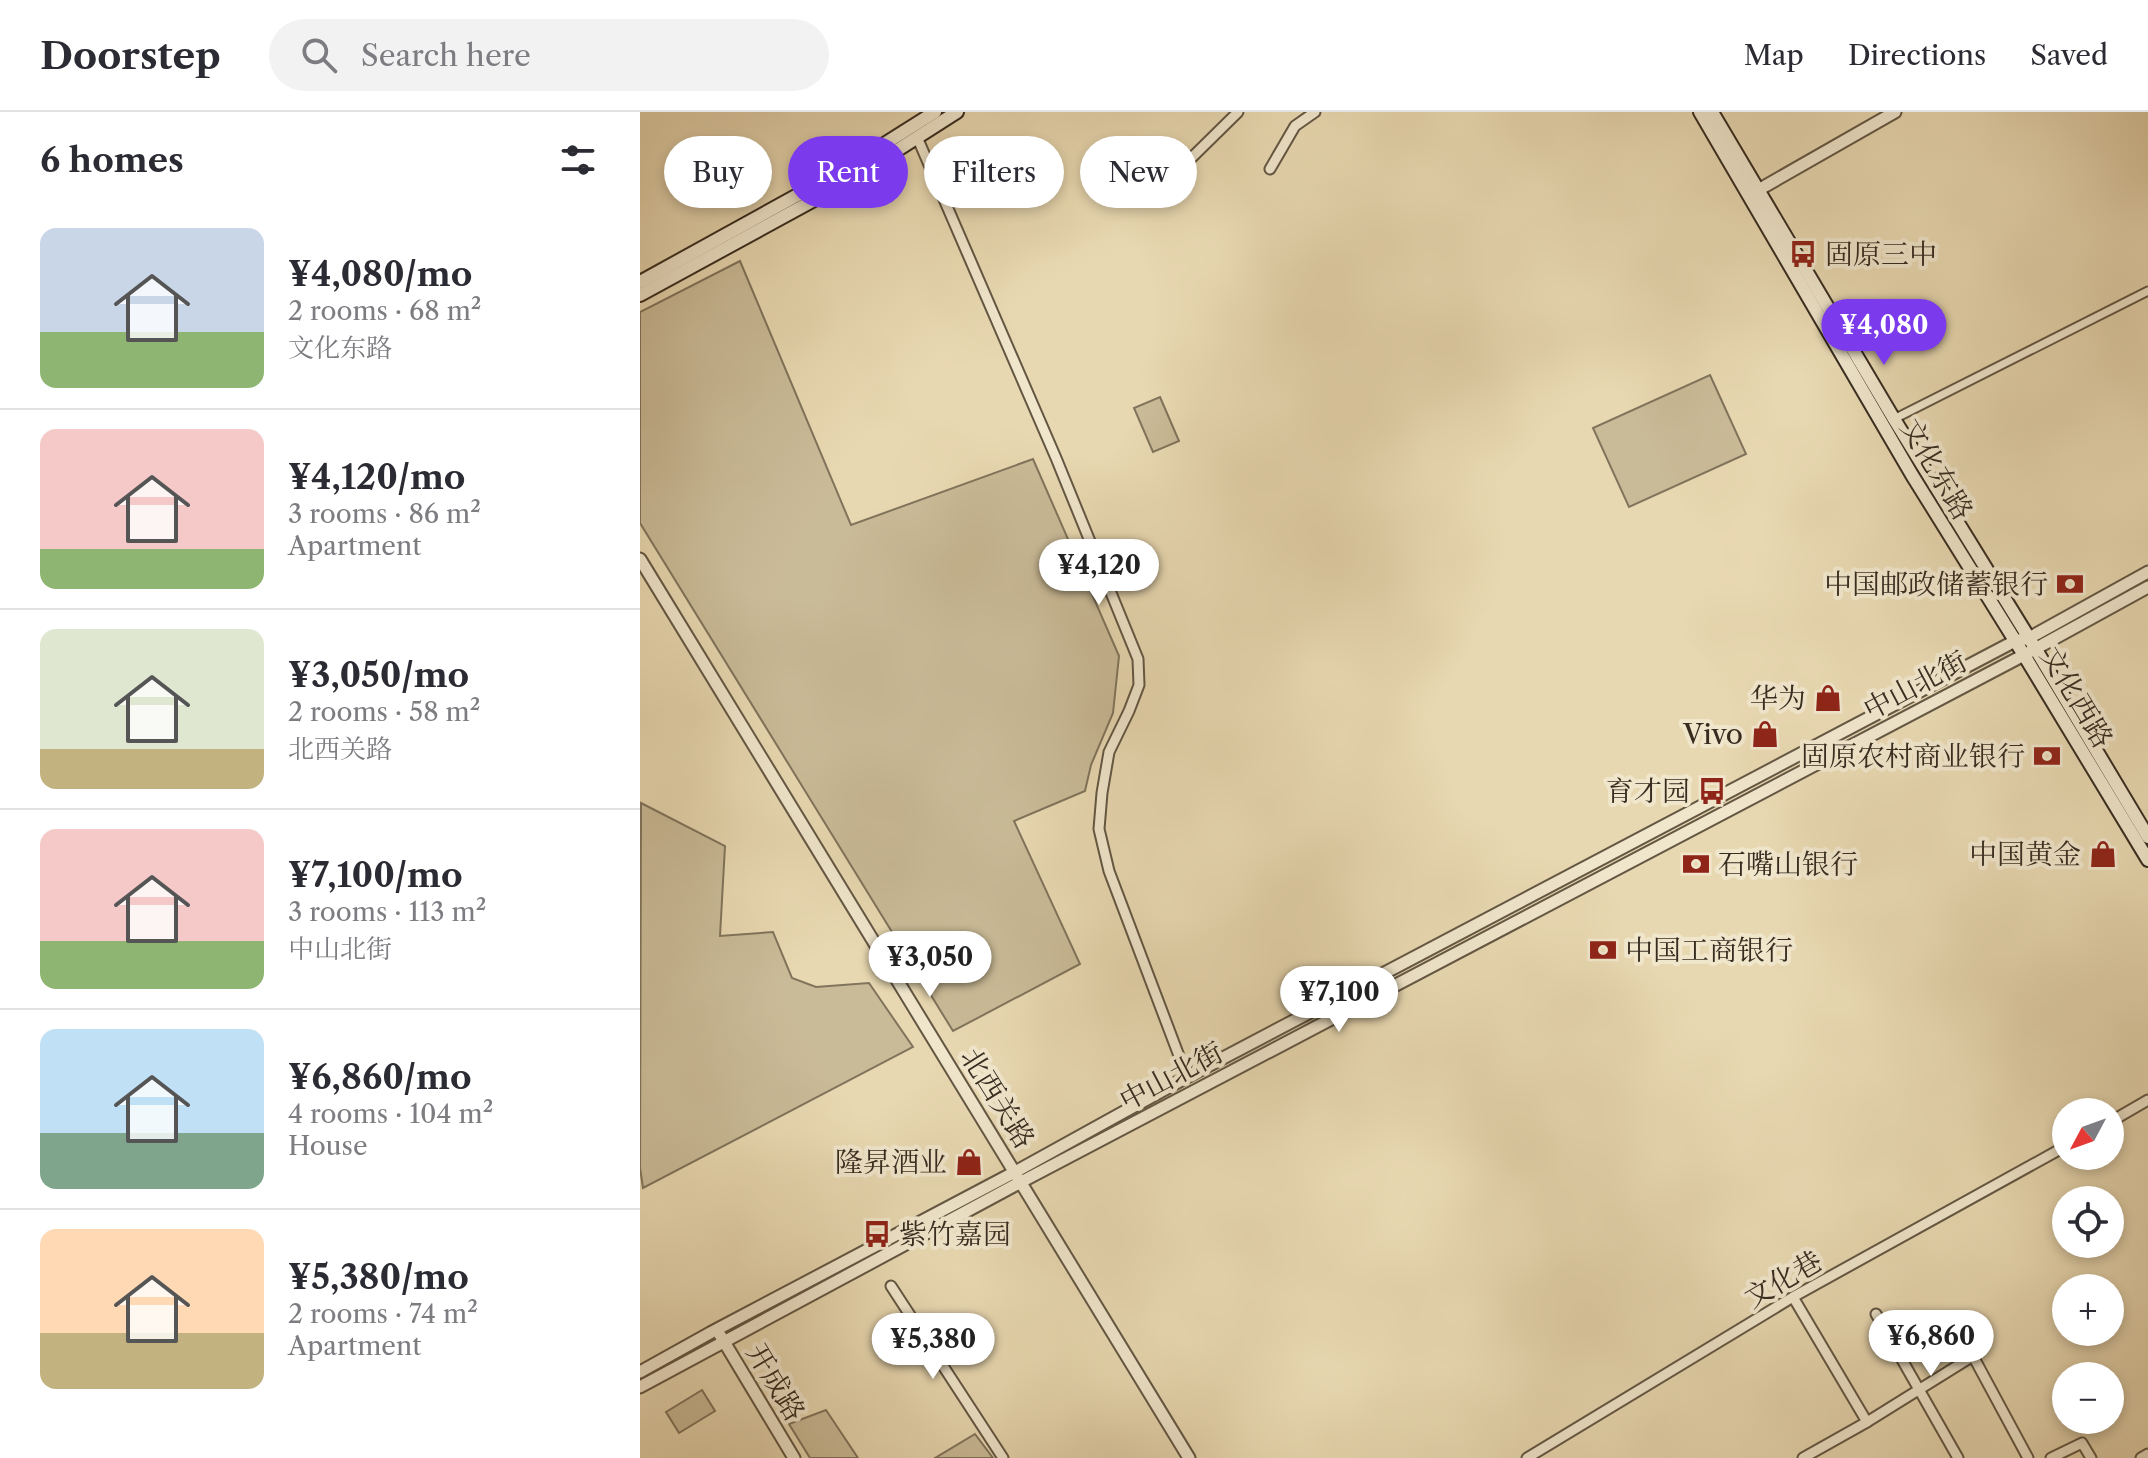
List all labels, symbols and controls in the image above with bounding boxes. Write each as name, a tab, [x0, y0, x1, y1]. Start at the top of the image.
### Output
search box	[269, 19, 829, 91]
text: Doorstep	[40, 32, 221, 79]
icon: search	[297, 33, 341, 77]
text: Search here	[361, 37, 531, 74]
text: Map	[1744, 38, 1804, 72]
text: Directions	[1848, 38, 1986, 72]
text: Saved	[2030, 38, 2108, 72]
chip: Buy	[664, 136, 772, 208]
chip: Rent	[788, 136, 908, 208]
chip: Filters	[924, 136, 1064, 208]
chip: New	[1080, 136, 1197, 208]
icon: filters	[556, 138, 600, 182]
text: 6 homes	[40, 139, 184, 181]
place label: 固原三中	[1825, 237, 1937, 271]
bus stop icon: 固原三中	[1788, 239, 1818, 269]
text: ¥4,080/mo	[288, 253, 472, 295]
icon: home	[104, 260, 200, 356]
text: 2 rooms · 68 m²	[288, 295, 481, 327]
pin: ¥4,080	[1819, 299, 1949, 367]
text: ¥4,080	[1839, 309, 1929, 341]
text: 文化东路	[288, 332, 392, 364]
street label: 文化东路	[1894, 412, 1980, 526]
text: ¥4,120/mo	[288, 456, 465, 498]
icon: home	[104, 461, 200, 557]
text: 3 rooms · 86 m²	[288, 498, 481, 530]
text: Apartment	[288, 530, 421, 562]
pin: ¥4,120	[1034, 539, 1164, 607]
text: ¥4,120	[1057, 549, 1141, 581]
place label: 中国邮政储蓄银行	[1824, 567, 2048, 601]
bank icon: 中国邮政储蓄银行	[2055, 569, 2085, 599]
street label: 文化西路	[2034, 640, 2120, 754]
street label: 中山北街	[1858, 644, 1972, 726]
text: ¥3,050/mo	[288, 654, 469, 696]
icon: home	[104, 661, 200, 757]
place label: 华为	[1750, 681, 1806, 715]
shop icon: 华为	[1813, 683, 1843, 713]
text: 2 rooms · 58 m²	[288, 696, 480, 728]
place label: Vivo	[1682, 717, 1743, 751]
shop icon: Vivo	[1750, 719, 1780, 749]
text: 北西关路	[288, 733, 392, 765]
place label: 固原农村商业银行	[1801, 739, 2025, 773]
bank icon: 固原农村商业银行	[2032, 741, 2062, 771]
place label: 育才园	[1606, 774, 1690, 808]
bus stop icon: 育才园	[1697, 776, 1727, 806]
place label: 中国黄金	[1969, 837, 2081, 871]
shop icon: 中国黄金	[2088, 839, 2118, 869]
place label: 石嘴山银行	[1718, 847, 1858, 881]
bank icon: 石嘴山银行	[1681, 849, 1711, 879]
text: ¥7,100/mo	[288, 854, 463, 896]
icon: home	[104, 861, 200, 957]
text: 3 rooms · 113 m²	[288, 896, 486, 928]
pin: ¥3,050	[865, 931, 995, 999]
text: 中山北街	[288, 933, 392, 965]
place label: 中国工商银行	[1625, 933, 1793, 967]
bank icon: 中国工商银行	[1588, 935, 1618, 965]
text: ¥3,050	[887, 941, 973, 973]
pin: ¥7,100	[1274, 966, 1404, 1034]
text: ¥7,100	[1298, 976, 1380, 1008]
street label: 中山北街	[1114, 1035, 1228, 1117]
street label: 北西关路	[954, 1041, 1042, 1155]
text: ¥6,860/mo	[288, 1056, 472, 1098]
icon: home	[104, 1061, 200, 1157]
text: 4 rooms · 104 m²	[288, 1098, 493, 1130]
north arrow	[2052, 1098, 2124, 1170]
map controls	[2052, 1098, 2124, 1434]
text: House	[288, 1130, 368, 1162]
place label: 隆昇酒业	[835, 1145, 947, 1179]
shop icon: 隆昇酒业	[954, 1147, 984, 1177]
button: locate	[2052, 1186, 2124, 1258]
place label: 紫竹嘉园	[899, 1217, 1011, 1251]
bus stop icon: 紫竹嘉园	[862, 1219, 892, 1249]
street label: 文化巷	[1738, 1243, 1828, 1315]
text: ¥5,380/mo	[288, 1256, 469, 1298]
icon: home	[104, 1261, 200, 1357]
button: +	[2052, 1274, 2124, 1346]
text: 2 rooms · 74 m²	[288, 1298, 478, 1330]
pin: ¥6,860	[1866, 1310, 1996, 1378]
pin: ¥5,380	[868, 1313, 998, 1381]
text: ¥6,860	[1887, 1320, 1975, 1352]
text: ¥5,380	[890, 1323, 976, 1355]
text: Apartment	[288, 1330, 421, 1362]
street label: 开成路	[740, 1337, 812, 1427]
button: −	[2052, 1362, 2124, 1434]

